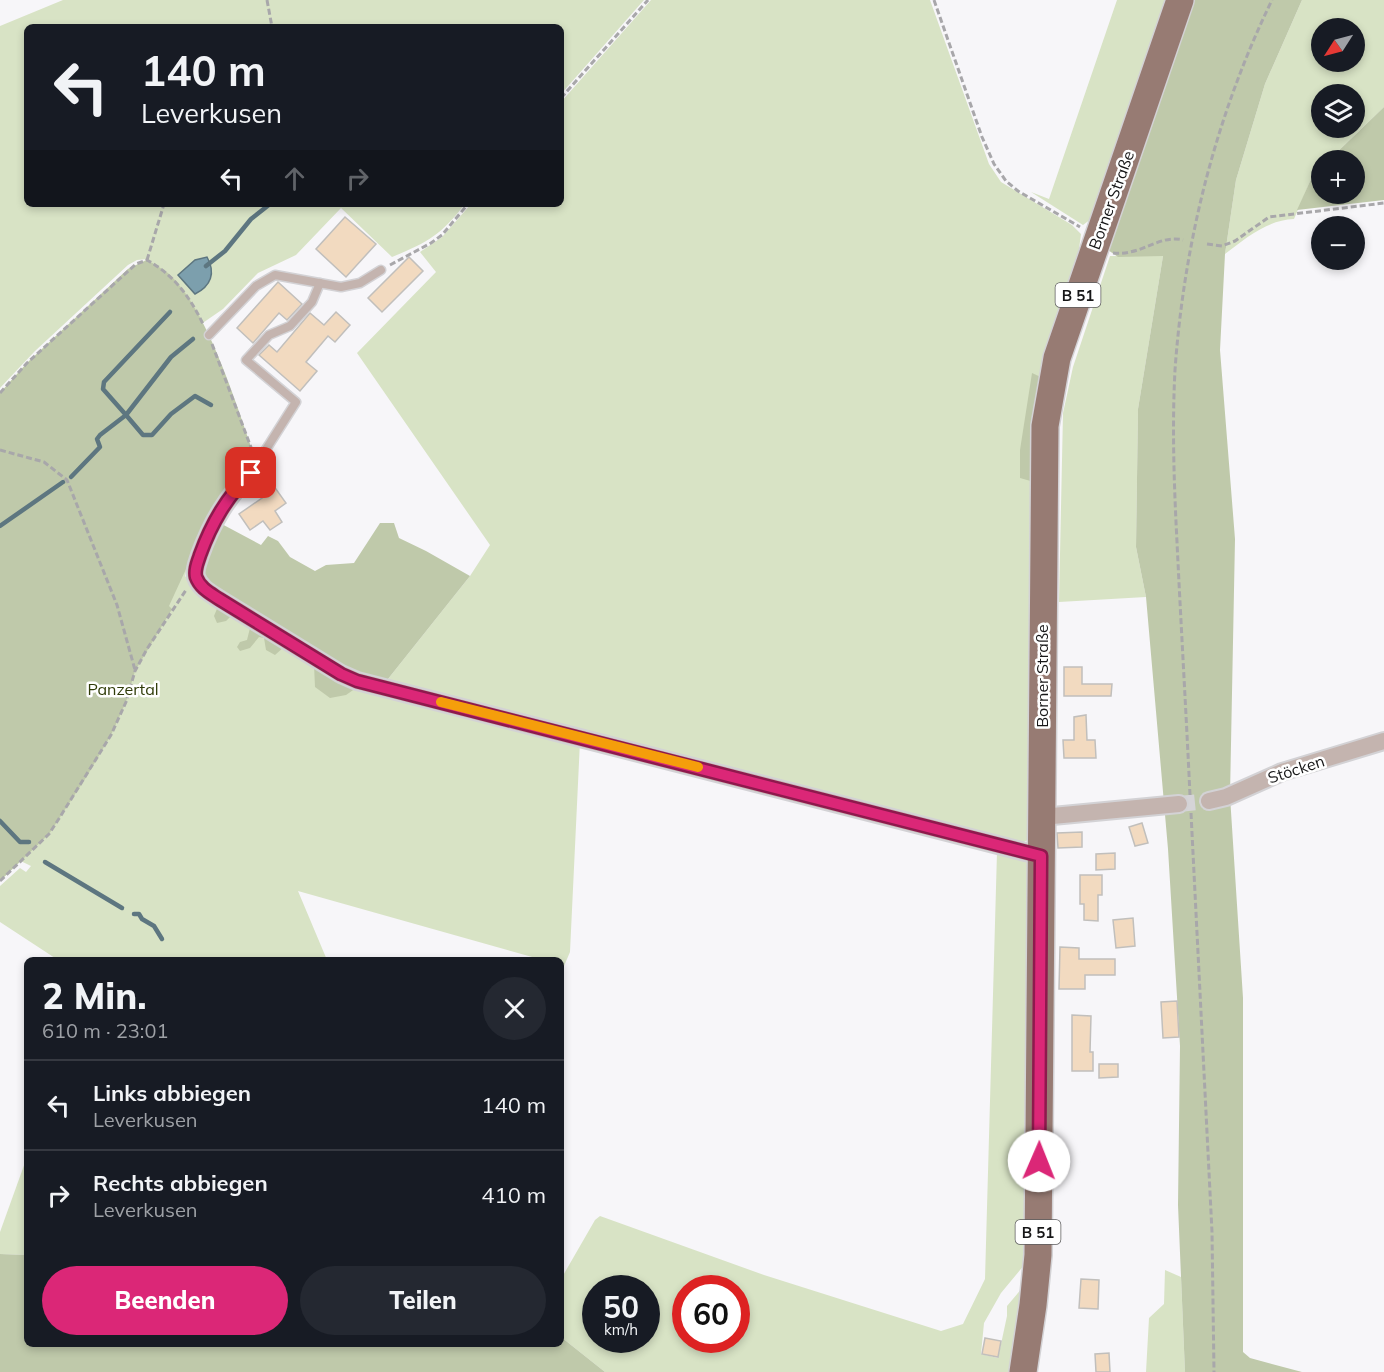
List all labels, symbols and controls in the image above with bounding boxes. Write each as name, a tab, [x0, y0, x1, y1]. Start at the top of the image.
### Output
north arrow	[1311, 18, 1365, 72]
map controls	[1311, 18, 1365, 270]
text: 140 m	[141, 44, 266, 97]
icon: left	[42, 48, 120, 126]
button: layers	[1311, 84, 1365, 138]
text: Leverkusen	[141, 96, 282, 130]
street label: Borner Straße	[1084, 148, 1138, 252]
button: +	[1311, 150, 1365, 204]
icon: left	[215, 162, 248, 195]
icon: ahead	[278, 162, 311, 195]
icon: right	[341, 162, 374, 195]
button: −	[1311, 216, 1365, 270]
road number: B 51	[1056, 283, 1100, 307]
pin	[225, 447, 276, 498]
icon: arrive	[234, 456, 267, 489]
street label: Borner Straße	[1032, 624, 1052, 728]
park label: Panzertal	[87, 679, 159, 699]
street label: Stöcken	[1265, 750, 1327, 788]
text: 2 Min.	[42, 973, 147, 1018]
button: close	[483, 977, 546, 1040]
text: 610 m · 23:01	[42, 1018, 168, 1043]
text: Links abbiegen	[93, 1079, 251, 1107]
icon: left	[42, 1089, 75, 1122]
text: 140 m	[481, 1091, 546, 1119]
text: Leverkusen	[93, 1107, 198, 1132]
position arrow	[1007, 1129, 1071, 1193]
text: Rechts abbiegen	[93, 1169, 268, 1197]
icon: right	[42, 1179, 75, 1212]
text: 410 m	[481, 1181, 546, 1209]
text: Leverkusen	[93, 1197, 198, 1222]
road number: B 51	[1016, 1220, 1060, 1244]
button: Beenden	[42, 1266, 288, 1335]
button: Teilen	[300, 1266, 546, 1335]
speed limit sign: 60	[672, 1275, 750, 1353]
text: 50	[603, 1288, 639, 1326]
text: km/h	[604, 1320, 638, 1339]

